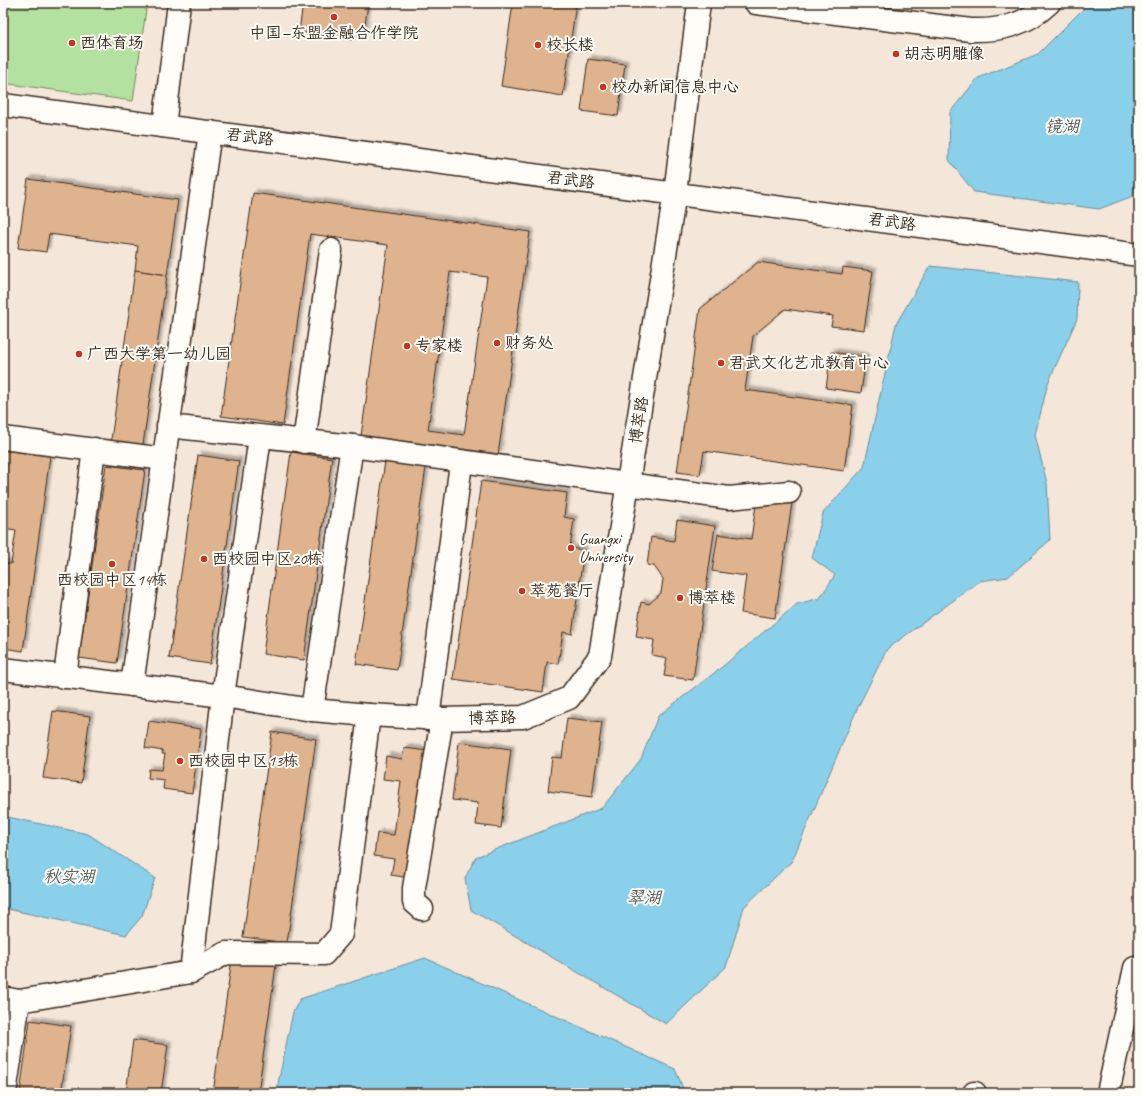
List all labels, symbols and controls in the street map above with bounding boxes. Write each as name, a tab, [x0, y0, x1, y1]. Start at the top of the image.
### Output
marker: 中国—东盟金融合作学院	[329, 12, 339, 22]
place label: 中国—东盟金融合作学院	[249, 23, 419, 43]
place label: 西体育场	[80, 33, 144, 53]
place label: 校长楼	[546, 35, 594, 55]
marker: 西体育场	[67, 38, 77, 48]
marker: 校长楼	[533, 40, 543, 50]
place label: 胡志明雕像	[904, 44, 984, 64]
marker: 胡志明雕像	[891, 49, 901, 59]
place label: 校办新闻信息中心	[611, 77, 739, 97]
marker: 校办新闻信息中心	[598, 82, 608, 92]
water label: 镜湖	[1045, 116, 1081, 137]
street label: 君武路	[225, 124, 275, 150]
street label: 君武路	[546, 167, 596, 193]
street label: 君武路	[867, 209, 917, 235]
place label: 财务处	[505, 333, 554, 353]
place label: 专家楼	[415, 336, 463, 356]
marker: 财务处	[492, 338, 502, 348]
marker: 专家楼	[402, 341, 412, 351]
place label: 广西大学第一幼儿园	[87, 344, 231, 364]
marker: 广西大学第一幼儿园	[74, 349, 84, 359]
place label: 君武文化艺术教育中心	[729, 353, 889, 373]
marker: 君武文化艺术教育中心	[716, 358, 726, 368]
street label: 博萃路	[625, 395, 653, 445]
place label: Guangxi University	[579, 529, 634, 567]
marker: Guangxi University	[566, 543, 576, 553]
place label: 西校园中区20栋	[212, 549, 322, 569]
marker: 西校园中区20栋	[199, 554, 209, 564]
marker: 西校园中区14栋	[107, 559, 117, 569]
place label: 西校园中区14栋	[57, 570, 167, 590]
place label: 萃苑餐厅	[530, 581, 594, 601]
marker: 萃苑餐厅	[517, 586, 527, 596]
place label: 博萃楼	[688, 588, 736, 608]
marker: 博萃楼	[675, 593, 685, 603]
street label: 博萃路	[468, 707, 516, 729]
place label: 西校园中区13栋	[188, 751, 298, 771]
marker: 西校园中区13栋	[175, 756, 185, 766]
water label: 秋实湖	[44, 866, 96, 887]
water label: 翠湖	[627, 887, 663, 908]

